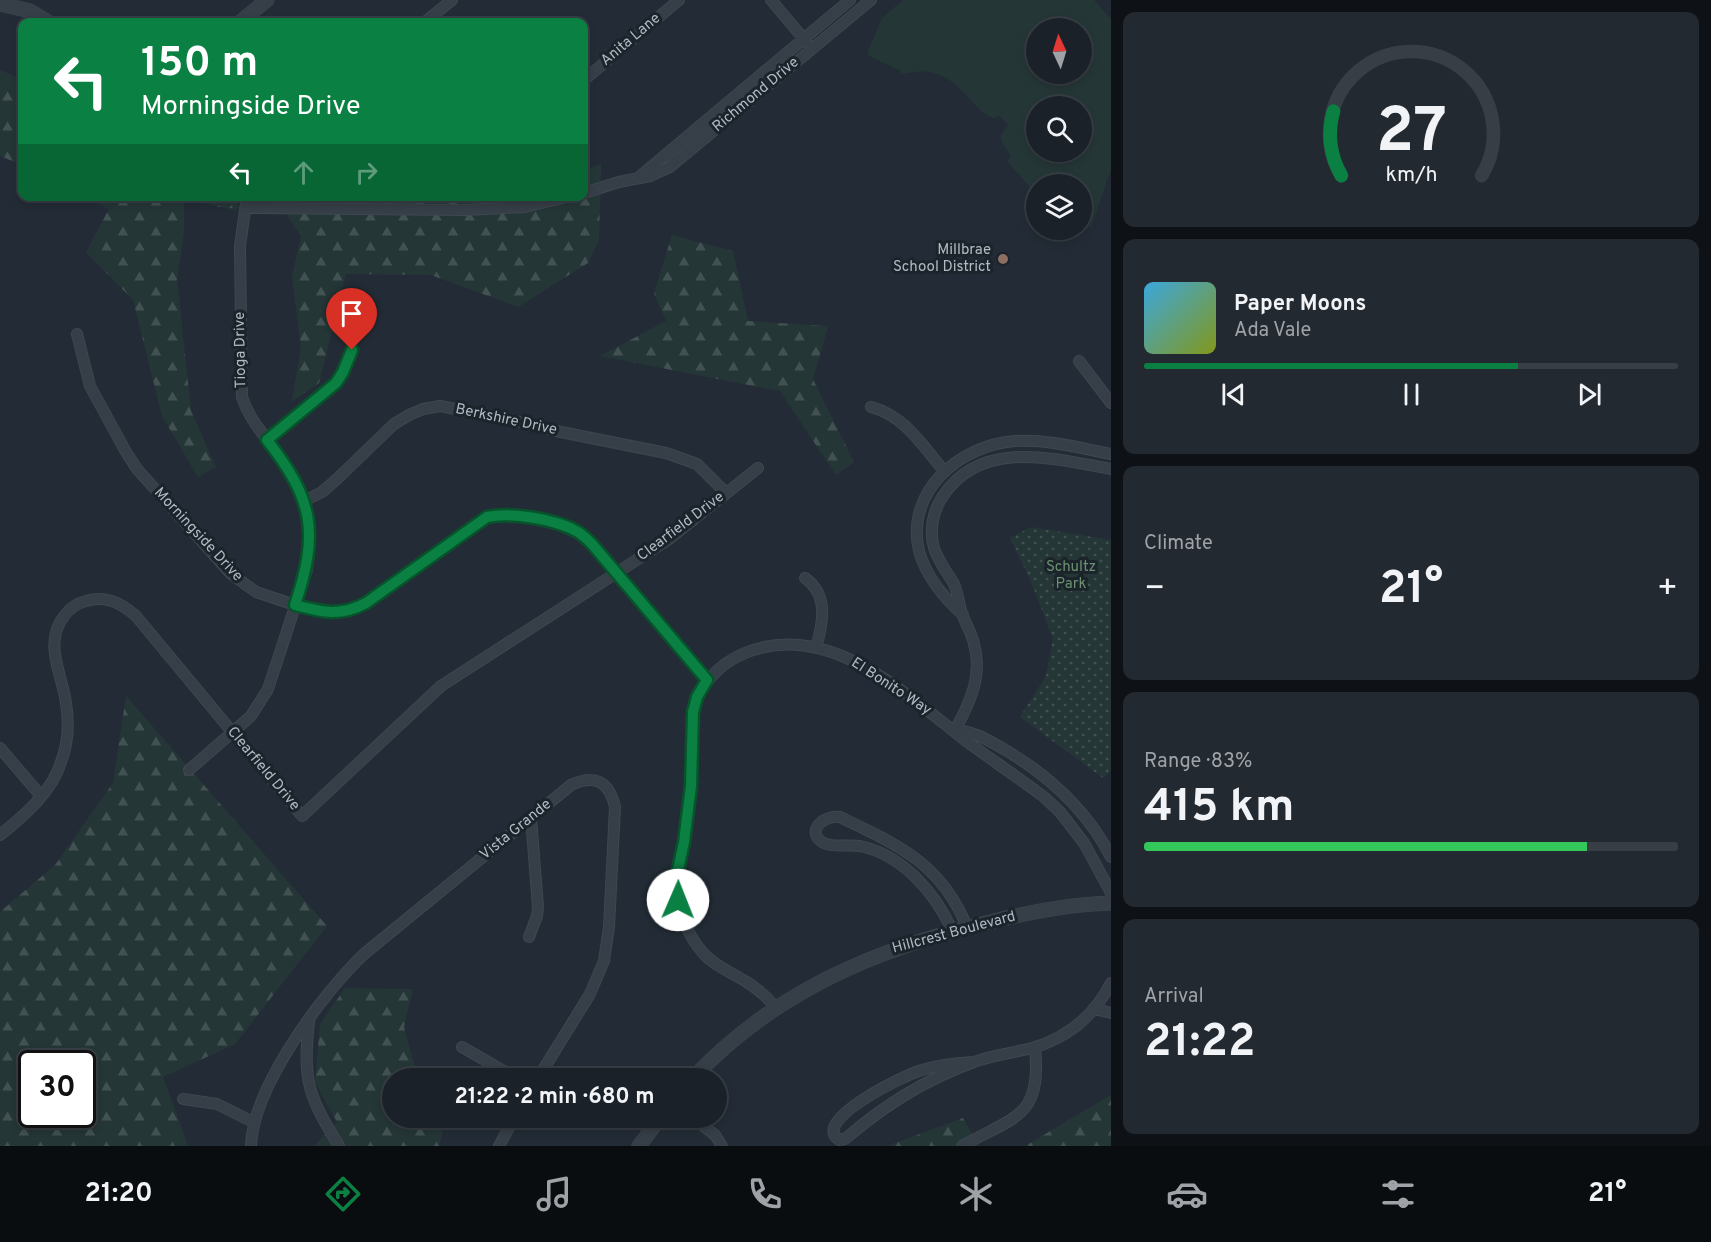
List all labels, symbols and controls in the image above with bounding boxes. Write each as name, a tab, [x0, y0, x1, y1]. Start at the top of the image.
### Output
street label: Anita Lane	[597, 9, 665, 71]
north arrow	[1026, 18, 1092, 84]
map controls	[1026, 18, 1092, 240]
text: 150 m	[141, 38, 258, 91]
icon: left	[42, 42, 120, 120]
street label: Richmond Drive	[709, 53, 803, 137]
text: Morningside Drive	[141, 90, 360, 124]
button: search	[1026, 96, 1092, 162]
text: 27	[1375, 96, 1447, 175]
icon: left	[224, 156, 257, 189]
icon: ahead	[287, 156, 320, 189]
icon: right	[350, 156, 383, 189]
text: km/h	[1385, 163, 1437, 190]
button: layers	[1026, 174, 1092, 240]
place label: Millbrae School District	[893, 241, 991, 277]
marker: Millbrae School District	[996, 252, 1010, 266]
pin	[326, 288, 377, 350]
text: Paper Moons	[1234, 291, 1366, 318]
icon: arrive	[335, 297, 368, 330]
street label: Tioga Drive	[231, 312, 251, 388]
text: Ada Vale	[1234, 318, 1311, 344]
icon: previous	[1217, 378, 1250, 411]
icon: pause	[1395, 378, 1428, 411]
icon: next	[1573, 378, 1606, 411]
street label: Berkshire Drive	[453, 400, 559, 440]
street label: Morningside Drive	[149, 484, 247, 586]
street label: Clearfield Drive	[634, 488, 728, 566]
text: Climate	[1144, 531, 1213, 557]
park label: Schultz Park	[1046, 558, 1096, 594]
text: 21°	[1379, 562, 1443, 619]
text: −	[1144, 569, 1165, 611]
text: +	[1657, 569, 1678, 611]
street label: El Bonito Way	[847, 654, 935, 720]
street label: Clearfield Drive	[222, 723, 304, 815]
text: Range · 83%	[1144, 749, 1252, 775]
text: 415 km	[1144, 780, 1294, 837]
street label: Vista Grande	[476, 795, 556, 865]
position arrow	[646, 868, 710, 932]
street label: Hillcrest Boulevard	[890, 907, 1018, 959]
text: Arrival	[1144, 984, 1204, 1010]
text: 21:22	[1144, 1015, 1256, 1072]
speed limit sign: 30	[18, 1050, 96, 1128]
text: 21:22 · 2 min · 680 m	[454, 1084, 655, 1111]
icon: directions	[322, 1173, 364, 1215]
icon: music	[533, 1173, 575, 1215]
icon: phone	[744, 1173, 786, 1215]
icon: climate	[955, 1173, 997, 1215]
icon: car	[1166, 1173, 1208, 1215]
icon: filters	[1377, 1173, 1419, 1215]
text: 21:20	[85, 1177, 153, 1211]
text: 21°	[1588, 1177, 1626, 1211]

